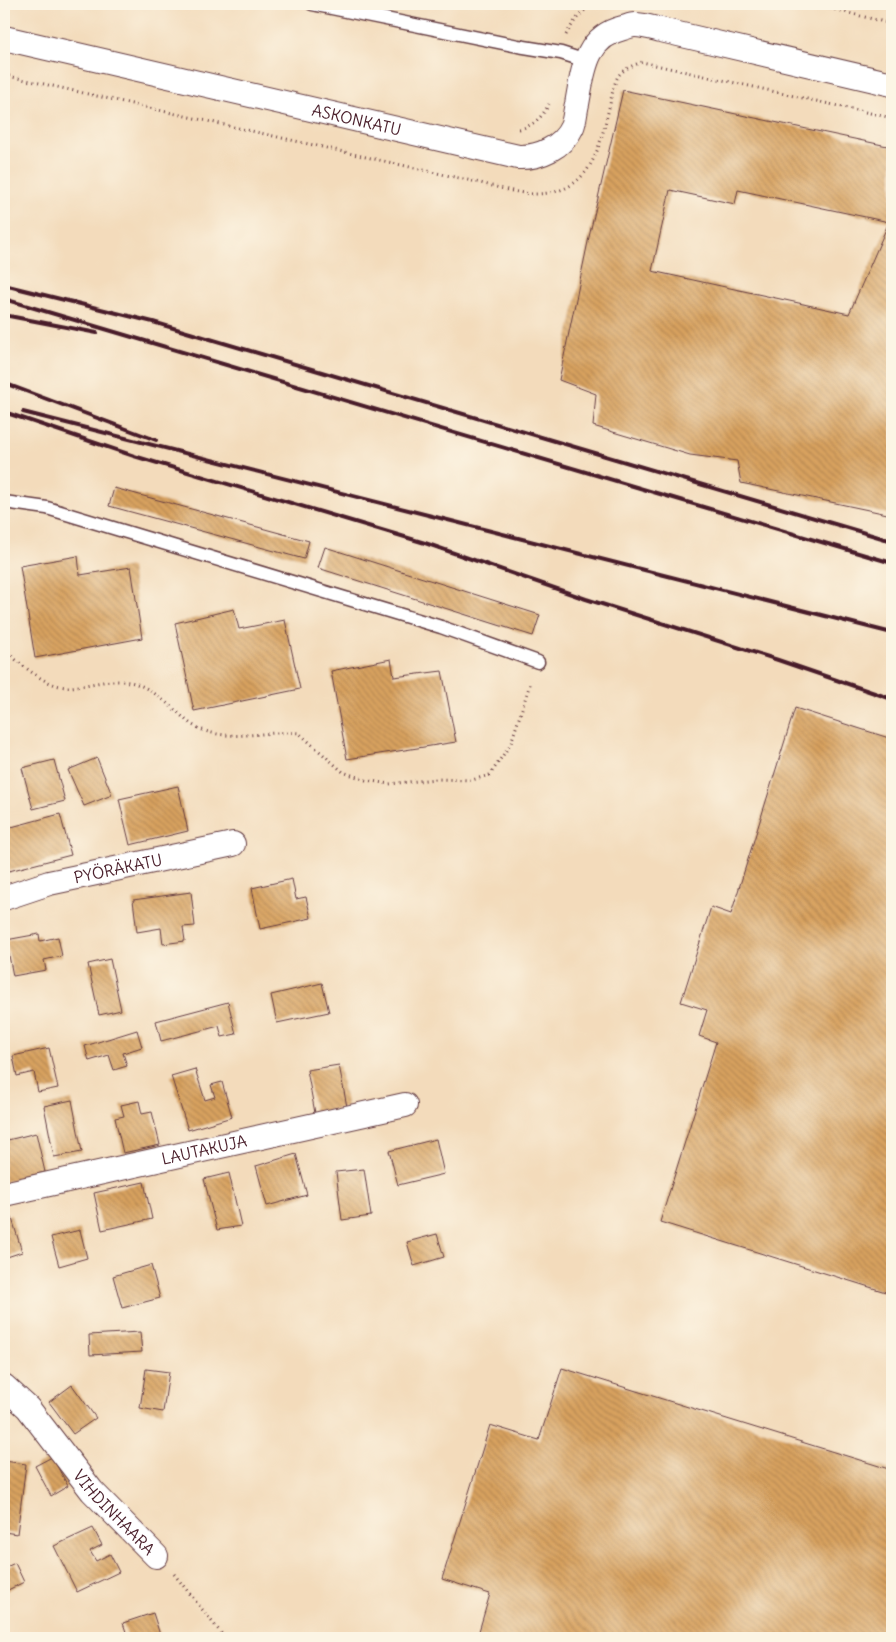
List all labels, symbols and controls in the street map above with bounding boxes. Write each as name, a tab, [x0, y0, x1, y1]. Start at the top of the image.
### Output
street label: ASKONKATU	[310, 100, 403, 140]
street label: PYÖRÄKATU	[72, 849, 164, 887]
street label: LAUTAKUJA	[160, 1130, 249, 1169]
street label: VIHDINHAARA	[69, 1466, 159, 1559]

